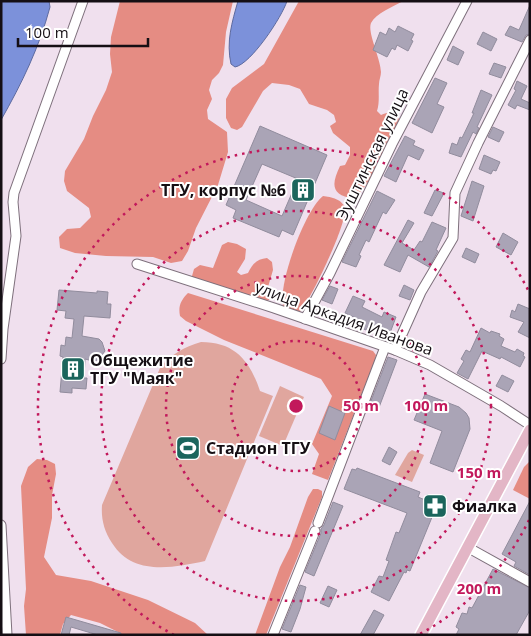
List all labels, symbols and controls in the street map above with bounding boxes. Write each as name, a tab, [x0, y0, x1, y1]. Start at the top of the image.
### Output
scale bar	[18, 15, 148, 47]
text: 100 m	[25, 22, 69, 42]
street label: Эуштинская улица	[330, 84, 414, 224]
building icon: ТГУ, корпус №6	[290, 177, 316, 203]
place label: ТГУ, корпус №6	[161, 179, 286, 201]
street label: улица Аркадия Иванова	[252, 276, 436, 360]
place label: Общежитие ТГУ "Маяк"	[90, 349, 193, 389]
building icon: Общежитие ТГУ "Маяк"	[60, 356, 86, 382]
text: 50 m	[343, 395, 379, 415]
text: 100 m	[404, 395, 448, 415]
centre of rings	[287, 397, 305, 415]
sports icon: Стадион ТГУ	[175, 435, 201, 461]
place label: Стадион ТГУ	[206, 437, 311, 459]
text: 150 m	[457, 462, 501, 482]
pharmacy icon: Фиалка	[422, 493, 448, 519]
place label: Фиалка	[452, 495, 517, 517]
text: 200 m	[457, 578, 501, 598]

